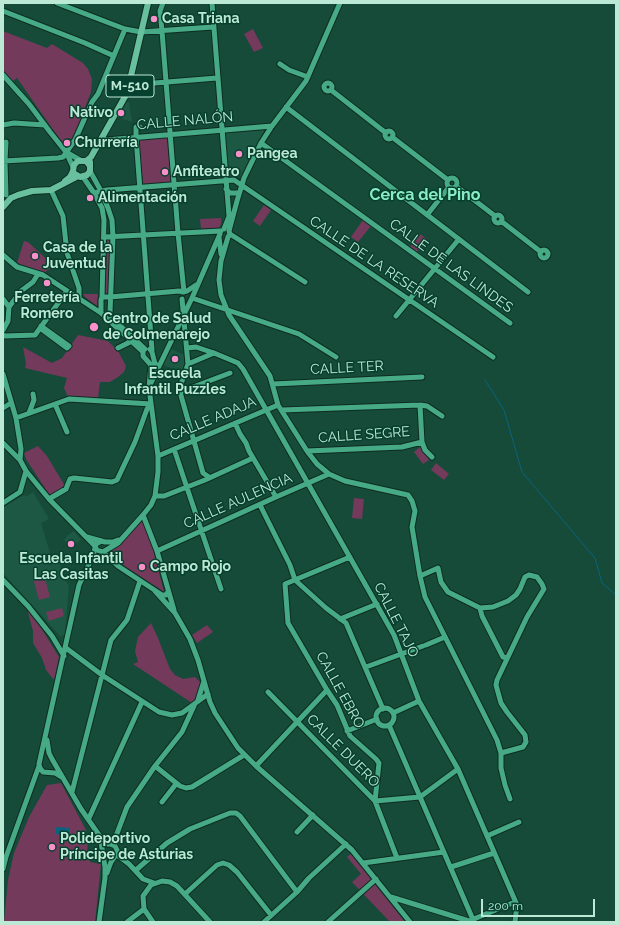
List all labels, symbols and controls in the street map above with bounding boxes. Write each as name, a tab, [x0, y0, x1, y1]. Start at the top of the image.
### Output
place label: Casa Triana	[162, 11, 239, 27]
marker: Casa Triana	[149, 14, 159, 24]
road number: M-510	[106, 75, 154, 97]
place label: Nativo	[70, 105, 113, 121]
marker: Nativo	[116, 108, 126, 118]
street label: CALLE NALÓN	[136, 108, 234, 134]
place label: Churrería	[75, 135, 138, 151]
marker: Churrería	[62, 138, 72, 148]
place label: Pangea	[247, 146, 297, 162]
marker: Pangea	[234, 149, 244, 159]
place label: Anfiteatro	[173, 164, 240, 180]
marker: Anfiteatro	[160, 167, 170, 177]
district label: Cerca del Pino	[370, 185, 480, 205]
place label: Alimentación	[98, 190, 187, 206]
marker: Alimentación	[85, 193, 95, 203]
street label: CALLE DE LA RESERVA	[306, 212, 442, 312]
street label: CALLE DE LAS LINDES	[386, 216, 516, 316]
place label: Casa de la Juventud	[43, 240, 112, 272]
marker: Casa de la Juventud	[30, 251, 40, 261]
marker: Ferretería Romero	[42, 278, 52, 288]
place label: Ferretería Romero	[14, 290, 80, 322]
place label: Centro de Salud de Colmenarejo	[103, 311, 211, 344]
marker: Centro de Salud de Colmenarejo	[88, 321, 100, 333]
marker: Escuela Infantil Puzzles	[170, 354, 180, 364]
street label: CALLE TER	[310, 358, 384, 378]
place label: Escuela Infantil Puzzles	[124, 366, 226, 398]
street label: CALLE ADAJA	[167, 393, 259, 445]
street label: CALLE SEGRE	[318, 423, 410, 447]
street label: CALLE AULENCIA	[181, 470, 295, 532]
marker: Escuela Infantil Las Casitas	[66, 539, 76, 549]
place label: Escuela Infantil Las Casitas	[19, 551, 123, 584]
place label: Campo Rojo	[150, 559, 231, 575]
marker: Campo Rojo	[137, 562, 147, 572]
street label: CALLE TAJO	[370, 580, 422, 660]
street label: CALLE EBRO	[312, 649, 368, 731]
street label: CALLE DUERO	[303, 711, 383, 791]
place label: Polideportivo Príncipe de Asturias	[60, 831, 193, 864]
marker: Polideportivo Príncipe de Asturias	[47, 842, 57, 852]
scale bar	[483, 891, 597, 917]
text: 200 m	[488, 899, 523, 913]

